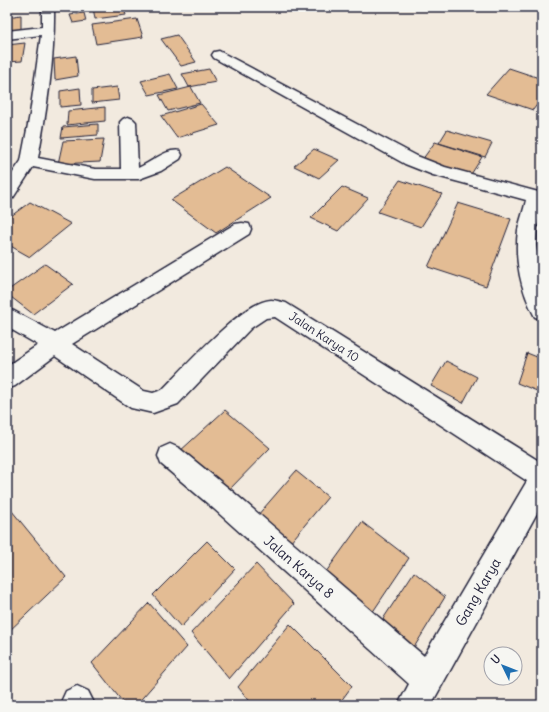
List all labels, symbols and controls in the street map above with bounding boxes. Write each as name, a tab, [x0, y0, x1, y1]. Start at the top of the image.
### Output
street label: Jalan Karya 10	[286, 308, 362, 365]
street label: Jalan Karya 8	[260, 532, 338, 602]
street label: Gang Karya	[451, 555, 505, 629]
north arrow	[483, 646, 523, 686]
text: U	[488, 652, 503, 667]

